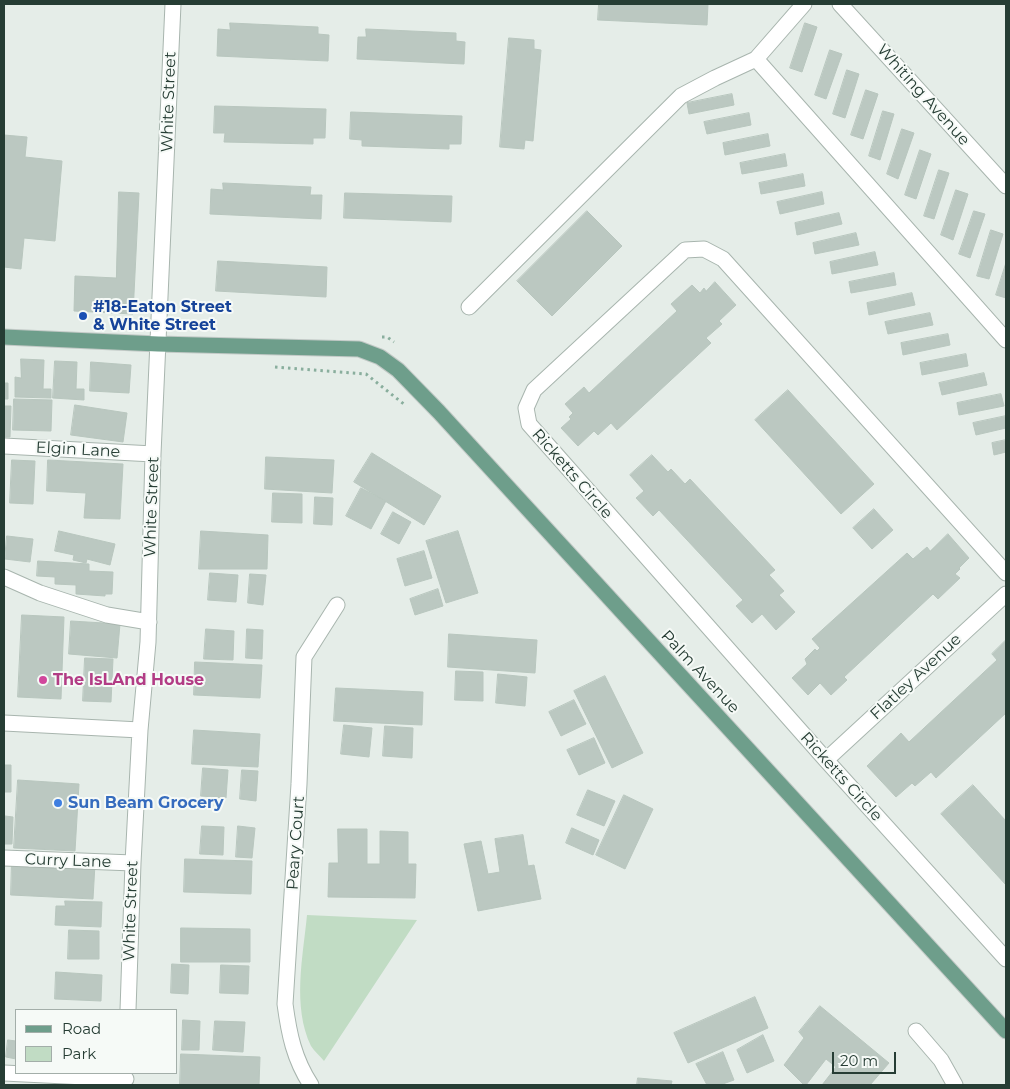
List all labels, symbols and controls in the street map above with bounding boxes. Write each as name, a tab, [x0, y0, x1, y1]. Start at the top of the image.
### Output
street label: Whiting Avenue	[872, 40, 974, 150]
street label: White Street	[158, 51, 180, 153]
place label: #18-Eaton Street & White Street	[93, 297, 232, 335]
marker: #18-Eaton Street & White Street	[77, 310, 89, 322]
street label: Ricketts Circle	[528, 425, 616, 523]
street label: Elgin Lane	[35, 438, 121, 462]
street label: White Street	[141, 456, 163, 558]
street label: Palm Avenue	[657, 626, 743, 718]
street label: Flatley Avenue	[866, 630, 966, 724]
place label: The IsLAnd House	[53, 670, 204, 690]
marker: The IsLAnd House	[37, 674, 49, 686]
street label: Ricketts Circle	[796, 729, 886, 825]
place label: Sun Beam Grocery	[68, 793, 224, 813]
street label: Peary Court	[283, 795, 309, 891]
marker: Sun Beam Grocery	[52, 797, 64, 809]
street label: Curry Lane	[24, 850, 112, 872]
street label: White Street	[120, 860, 142, 962]
legend	[15, 1009, 178, 1074]
text: Road	[62, 1019, 101, 1038]
scale bar	[835, 1042, 899, 1074]
text: Park	[62, 1044, 96, 1063]
text: 20 m	[840, 1051, 878, 1070]

